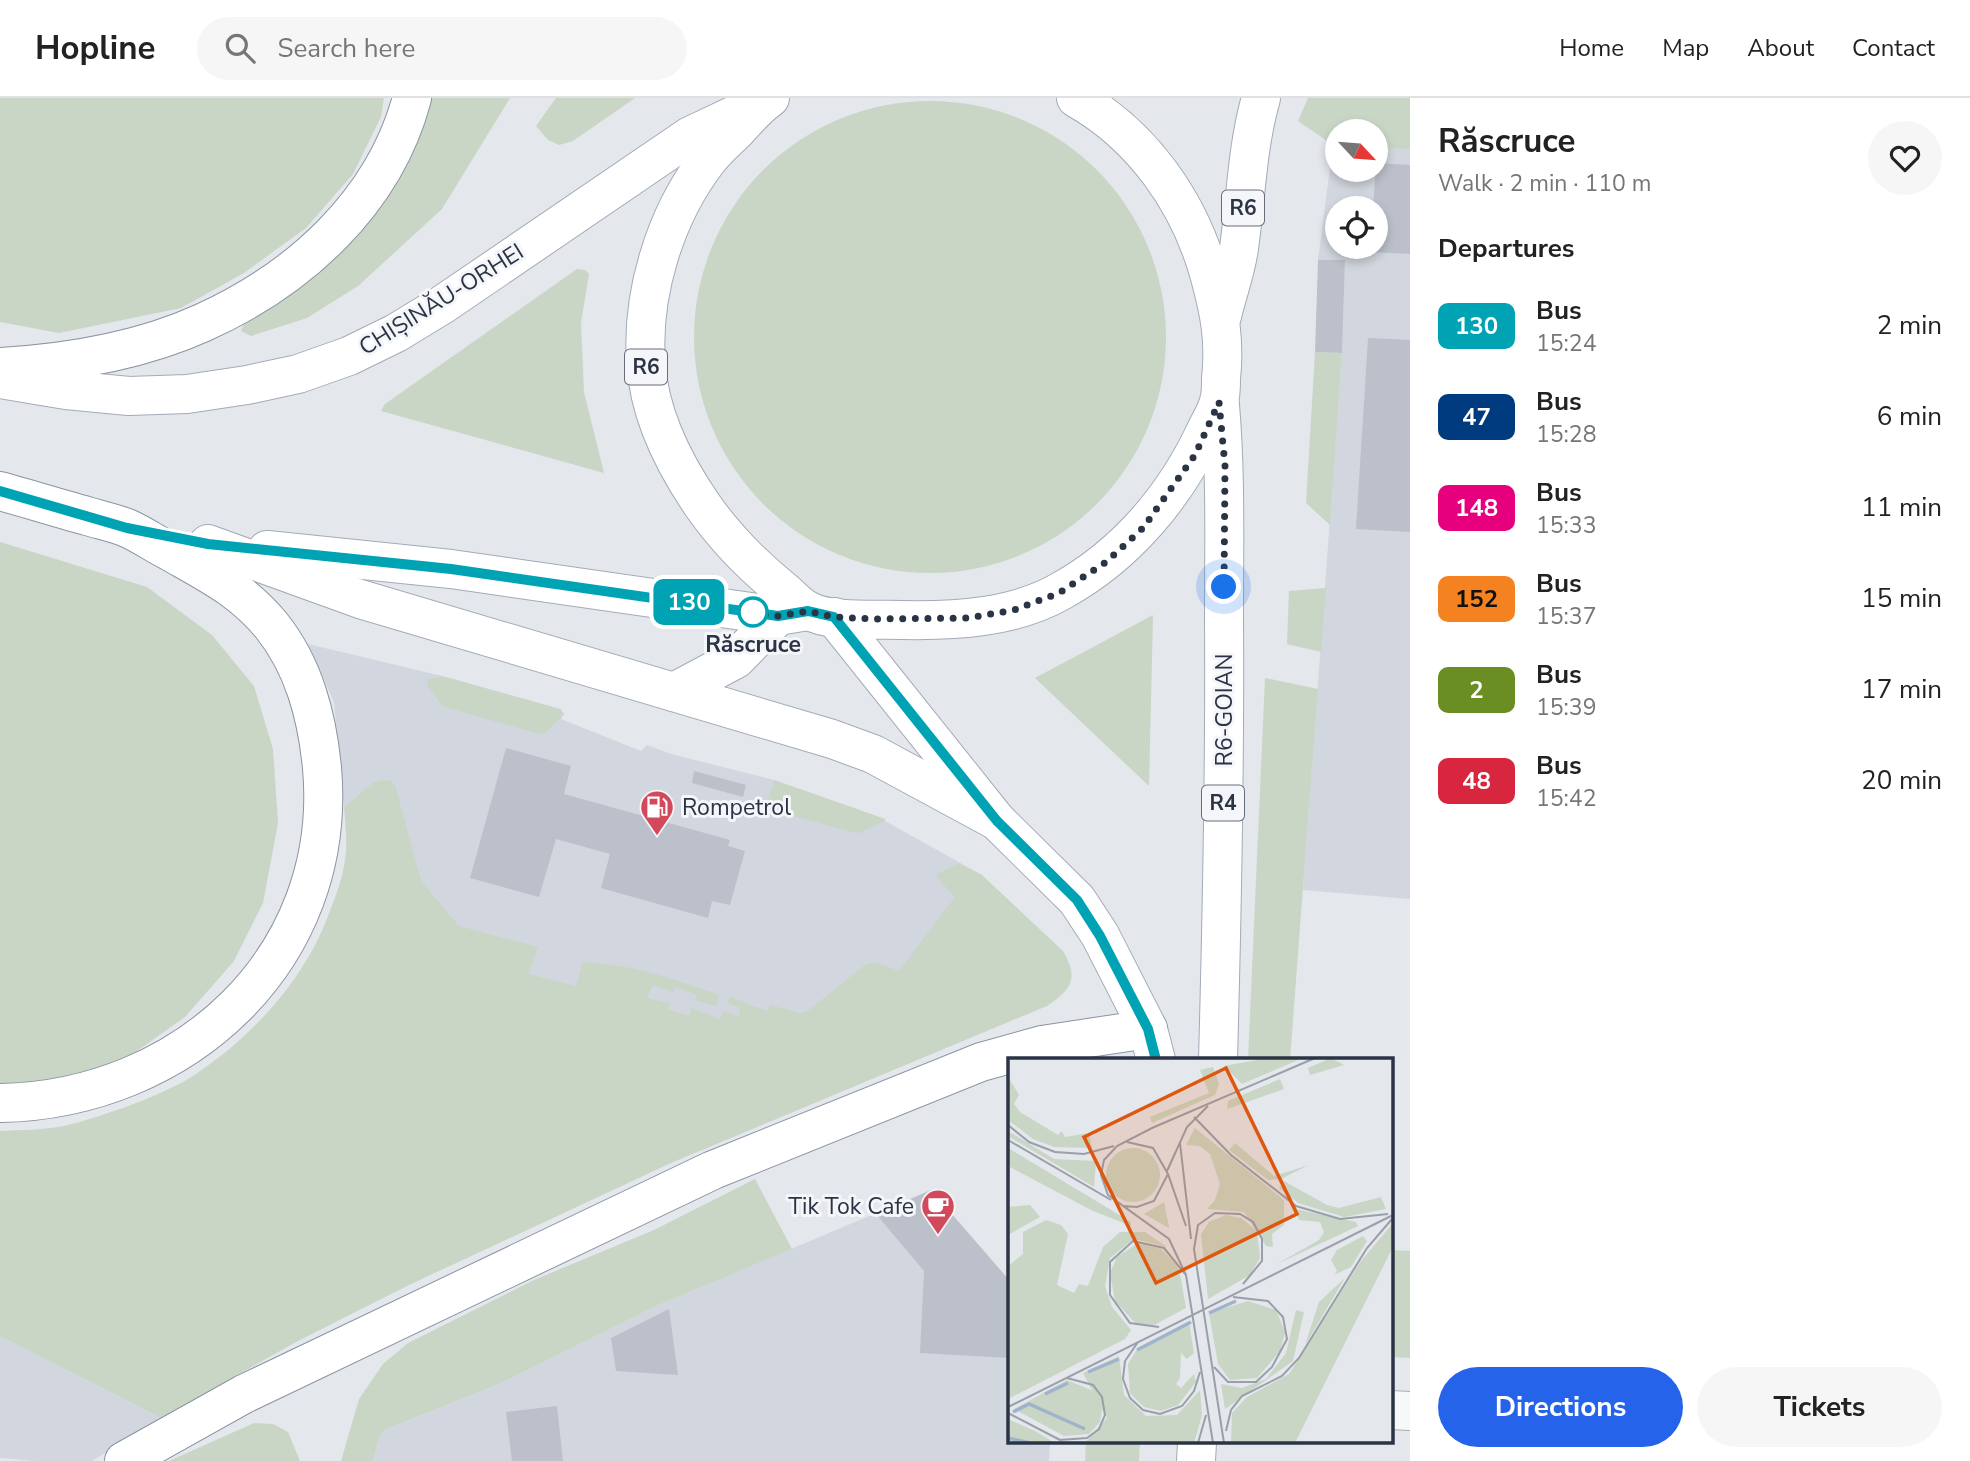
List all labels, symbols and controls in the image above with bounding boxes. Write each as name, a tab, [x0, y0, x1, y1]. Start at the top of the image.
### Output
search box	[197, 17, 687, 80]
text: Hopline	[35, 26, 155, 71]
icon: search	[221, 29, 259, 67]
text: Search here	[277, 31, 415, 66]
text: Home	[1559, 32, 1624, 64]
text: Map	[1662, 32, 1709, 64]
text: About	[1747, 32, 1814, 64]
text: Contact	[1852, 32, 1935, 64]
north arrow	[1325, 119, 1388, 182]
map controls	[1325, 119, 1388, 259]
text: Răscruce	[1438, 119, 1575, 164]
button: heart	[1868, 121, 1942, 195]
text: Walk · 2 min · 110 m	[1438, 168, 1651, 199]
road number: R6	[1222, 190, 1264, 226]
button: locate	[1325, 196, 1388, 259]
text: Departures	[1438, 231, 1574, 266]
street label: CHIȘINĂU-ORHEI	[353, 236, 530, 363]
text: Bus	[1536, 293, 1582, 328]
text: 2 min	[1877, 308, 1942, 343]
text: 130	[1455, 310, 1498, 342]
text: 15:24	[1536, 328, 1596, 359]
road number: R6	[625, 350, 667, 384]
text: Bus	[1536, 384, 1582, 419]
text: 6 min	[1877, 399, 1942, 434]
text: 47	[1462, 401, 1491, 433]
text: 15:28	[1536, 419, 1596, 450]
text: Bus	[1536, 475, 1582, 510]
text: 11 min	[1861, 490, 1942, 525]
text: 148	[1455, 492, 1498, 524]
text: 15:33	[1536, 510, 1596, 541]
text: Bus	[1536, 566, 1582, 601]
your location	[1206, 569, 1241, 604]
line badge: 130	[649, 579, 729, 625]
text: 15 min	[1861, 581, 1942, 616]
text: 152	[1455, 583, 1498, 615]
text: 130	[667, 586, 711, 618]
marker: Răscruce	[738, 597, 768, 627]
text: 15:37	[1536, 601, 1596, 632]
place label: Răscruce	[705, 629, 801, 660]
street label: R6-GOIAN	[1209, 654, 1240, 766]
text: Bus	[1536, 657, 1582, 692]
text: 17 min	[1861, 672, 1942, 707]
text: 2	[1469, 674, 1484, 706]
text: 15:39	[1536, 692, 1596, 723]
text: Bus	[1536, 748, 1582, 783]
text: 20 min	[1861, 763, 1942, 798]
text: 48	[1462, 765, 1491, 797]
text: 15:42	[1536, 783, 1596, 814]
road number: R4	[1202, 786, 1244, 820]
fuel station icon: Rompetrol	[638, 788, 676, 837]
place label: Rompetrol	[682, 792, 791, 823]
inset map	[1008, 1058, 1392, 1444]
cafe icon: Tik Tok Cafe	[919, 1187, 957, 1236]
place label: Tik Tok Cafe	[788, 1191, 914, 1222]
button: Directions	[1438, 1367, 1683, 1447]
button: Tickets	[1697, 1367, 1942, 1447]

